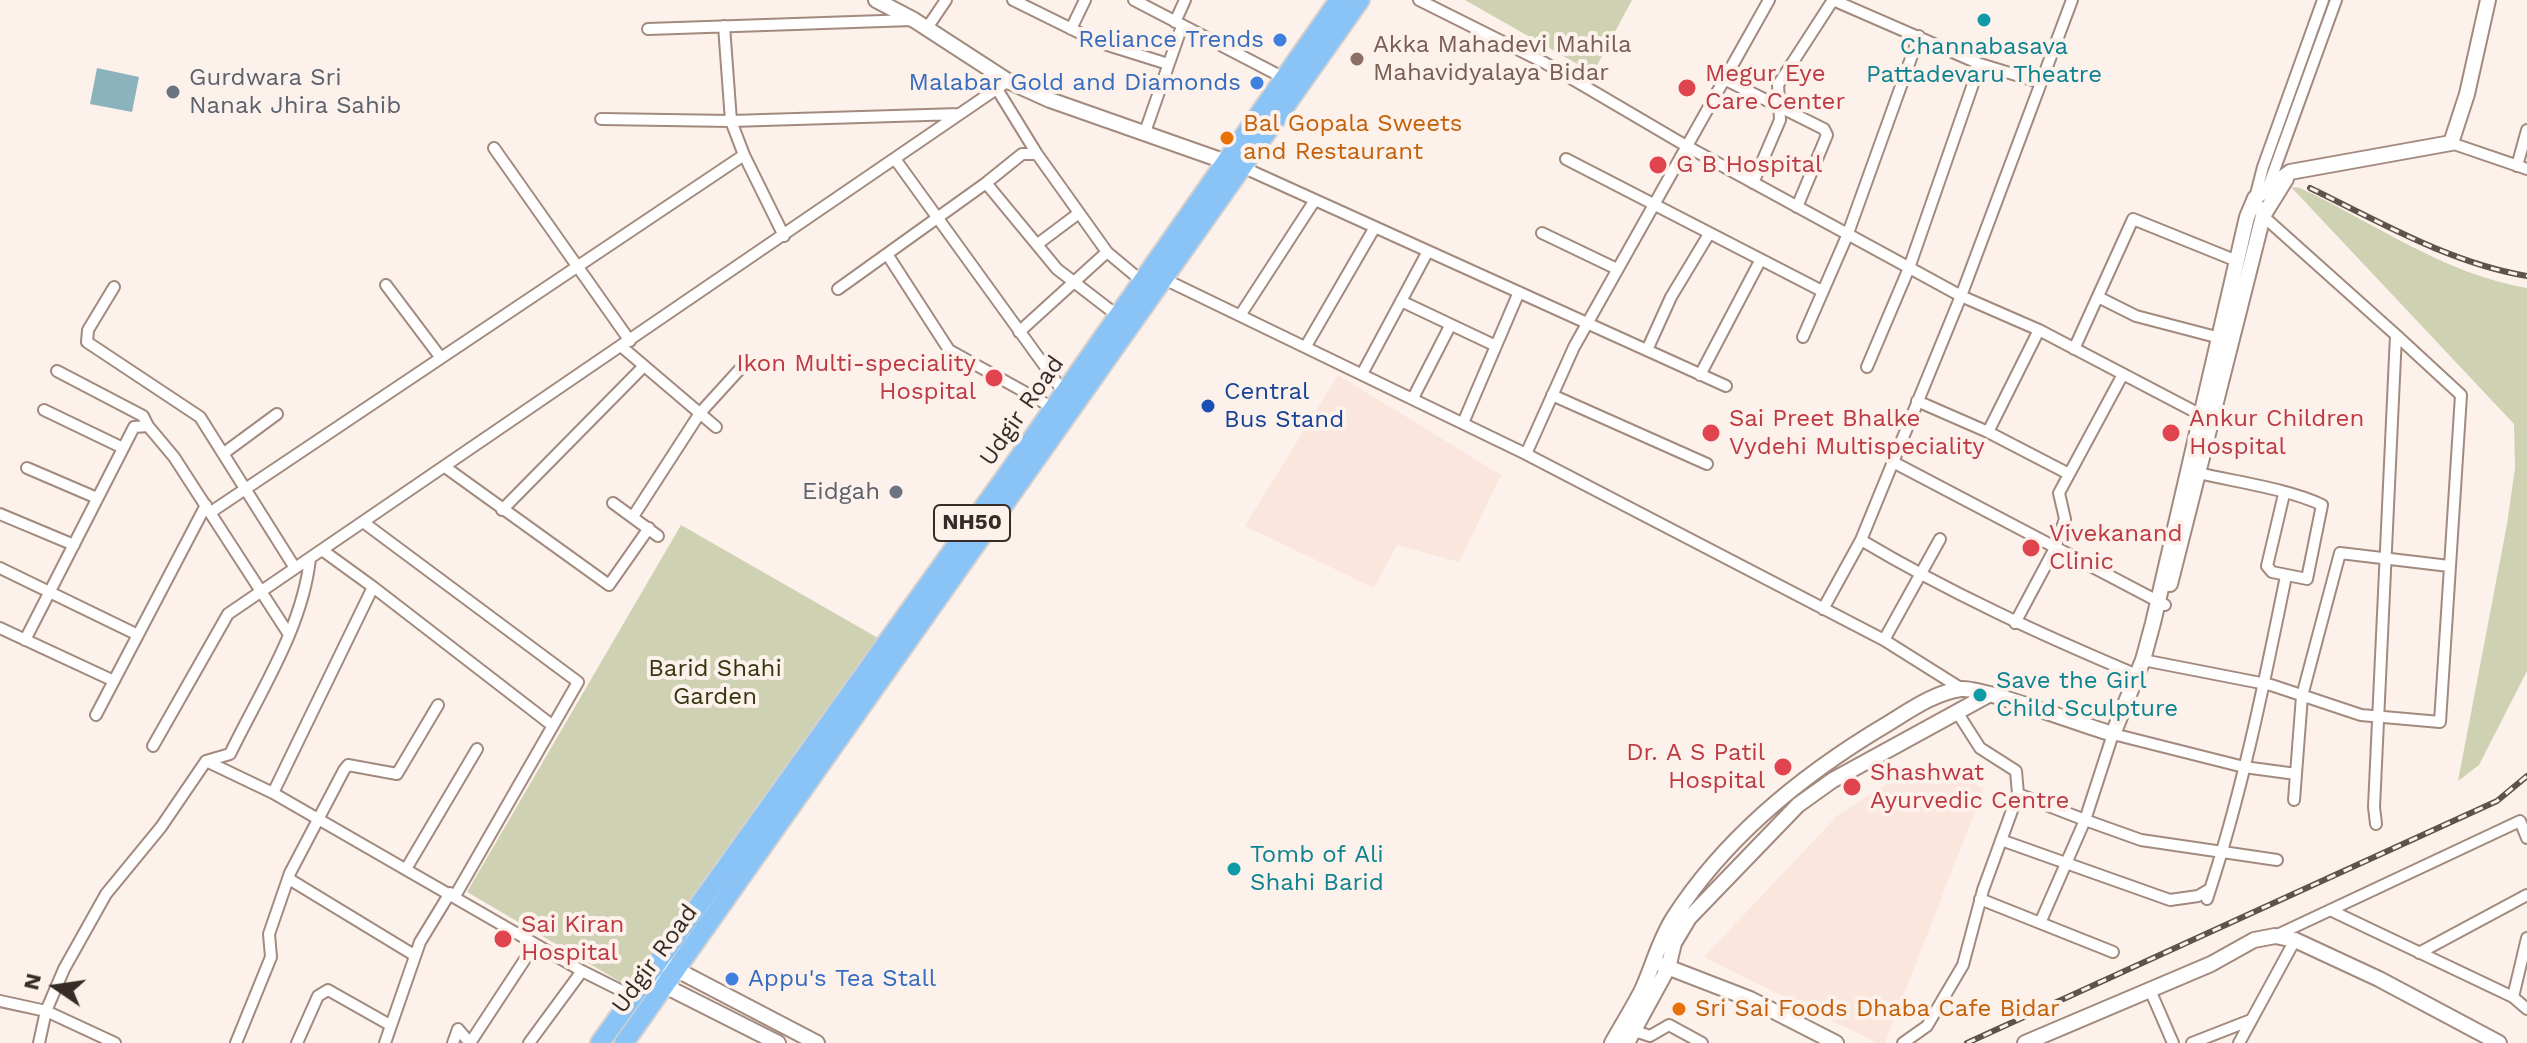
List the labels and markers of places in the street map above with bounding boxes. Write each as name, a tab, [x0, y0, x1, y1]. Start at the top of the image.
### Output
marker: Channabasava Pattadevaru Theatre	[1975, 11, 1993, 29]
place label: Reliance Trends	[1078, 26, 1264, 54]
marker: Reliance Trends	[1271, 31, 1289, 49]
place label: Akka Mahadevi Mahila Mahavidyalaya Bidar	[1373, 31, 1632, 87]
place label: Channabasava Pattadevaru Theatre	[1866, 33, 2102, 89]
marker: Akka Mahadevi Mahila Mahavidyalaya Bidar	[1348, 50, 1366, 68]
place label: Megur Eye Care Center	[1705, 60, 1845, 116]
place label: Gurdwara Sri Nanak Jhira Sahib	[189, 64, 401, 120]
place label: Malabar Gold and Diamonds	[909, 69, 1241, 97]
marker: Malabar Gold and Diamonds	[1248, 74, 1266, 92]
marker: Megur Eye Care Center	[1676, 77, 1698, 99]
marker: Gurdwara Sri Nanak Jhira Sahib	[164, 83, 182, 101]
place label: Bal Gopala Sweets and Restaurant	[1243, 110, 1462, 166]
marker: Bal Gopala Sweets and Restaurant	[1218, 129, 1236, 147]
place label: G B Hospital	[1676, 151, 1822, 179]
marker: G B Hospital	[1647, 154, 1669, 176]
place label: Ikon Multi-speciality Hospital	[737, 350, 976, 406]
marker: Ikon Multi-speciality Hospital	[983, 367, 1005, 389]
place label: Central Bus Stand	[1224, 378, 1344, 434]
marker: Central Bus Stand	[1199, 397, 1217, 415]
place label: Sai Preet Bhalke Vydehi Multispeciality	[1729, 405, 1985, 461]
place label: Ankur Children Hospital	[2189, 405, 2364, 461]
marker: Sai Preet Bhalke Vydehi Multispeciality	[1700, 422, 1722, 444]
marker: Ankur Children Hospital	[2160, 422, 2182, 444]
place label: Eidgah	[802, 478, 880, 506]
marker: Eidgah	[887, 483, 905, 501]
place label: Vivekanand Clinic	[2049, 520, 2183, 576]
marker: Vivekanand Clinic	[2020, 537, 2042, 559]
place label: Save the Girl Child Sculpture	[1996, 667, 2178, 723]
marker: Save the Girl Child Sculpture	[1971, 686, 1989, 704]
place label: Dr. A S Patil Hospital	[1626, 739, 1765, 795]
marker: Dr. A S Patil Hospital	[1772, 756, 1794, 778]
place label: Shashwat Ayurvedic Centre	[1870, 759, 2069, 815]
marker: Shashwat Ayurvedic Centre	[1841, 776, 1863, 798]
place label: Tomb of Ali Shahi Barid	[1250, 841, 1384, 897]
marker: Tomb of Ali Shahi Barid	[1225, 860, 1243, 878]
place label: Sai Kiran Hospital	[521, 911, 624, 967]
marker: Sai Kiran Hospital	[492, 928, 514, 950]
place label: Appu's Tea Stall	[748, 965, 936, 993]
marker: Appu's Tea Stall	[723, 970, 741, 988]
place label: Sri Sai Foods Dhaba Cafe Bidar	[1695, 995, 2060, 1023]
marker: Sri Sai Foods Dhaba Cafe Bidar	[1670, 1000, 1688, 1018]

